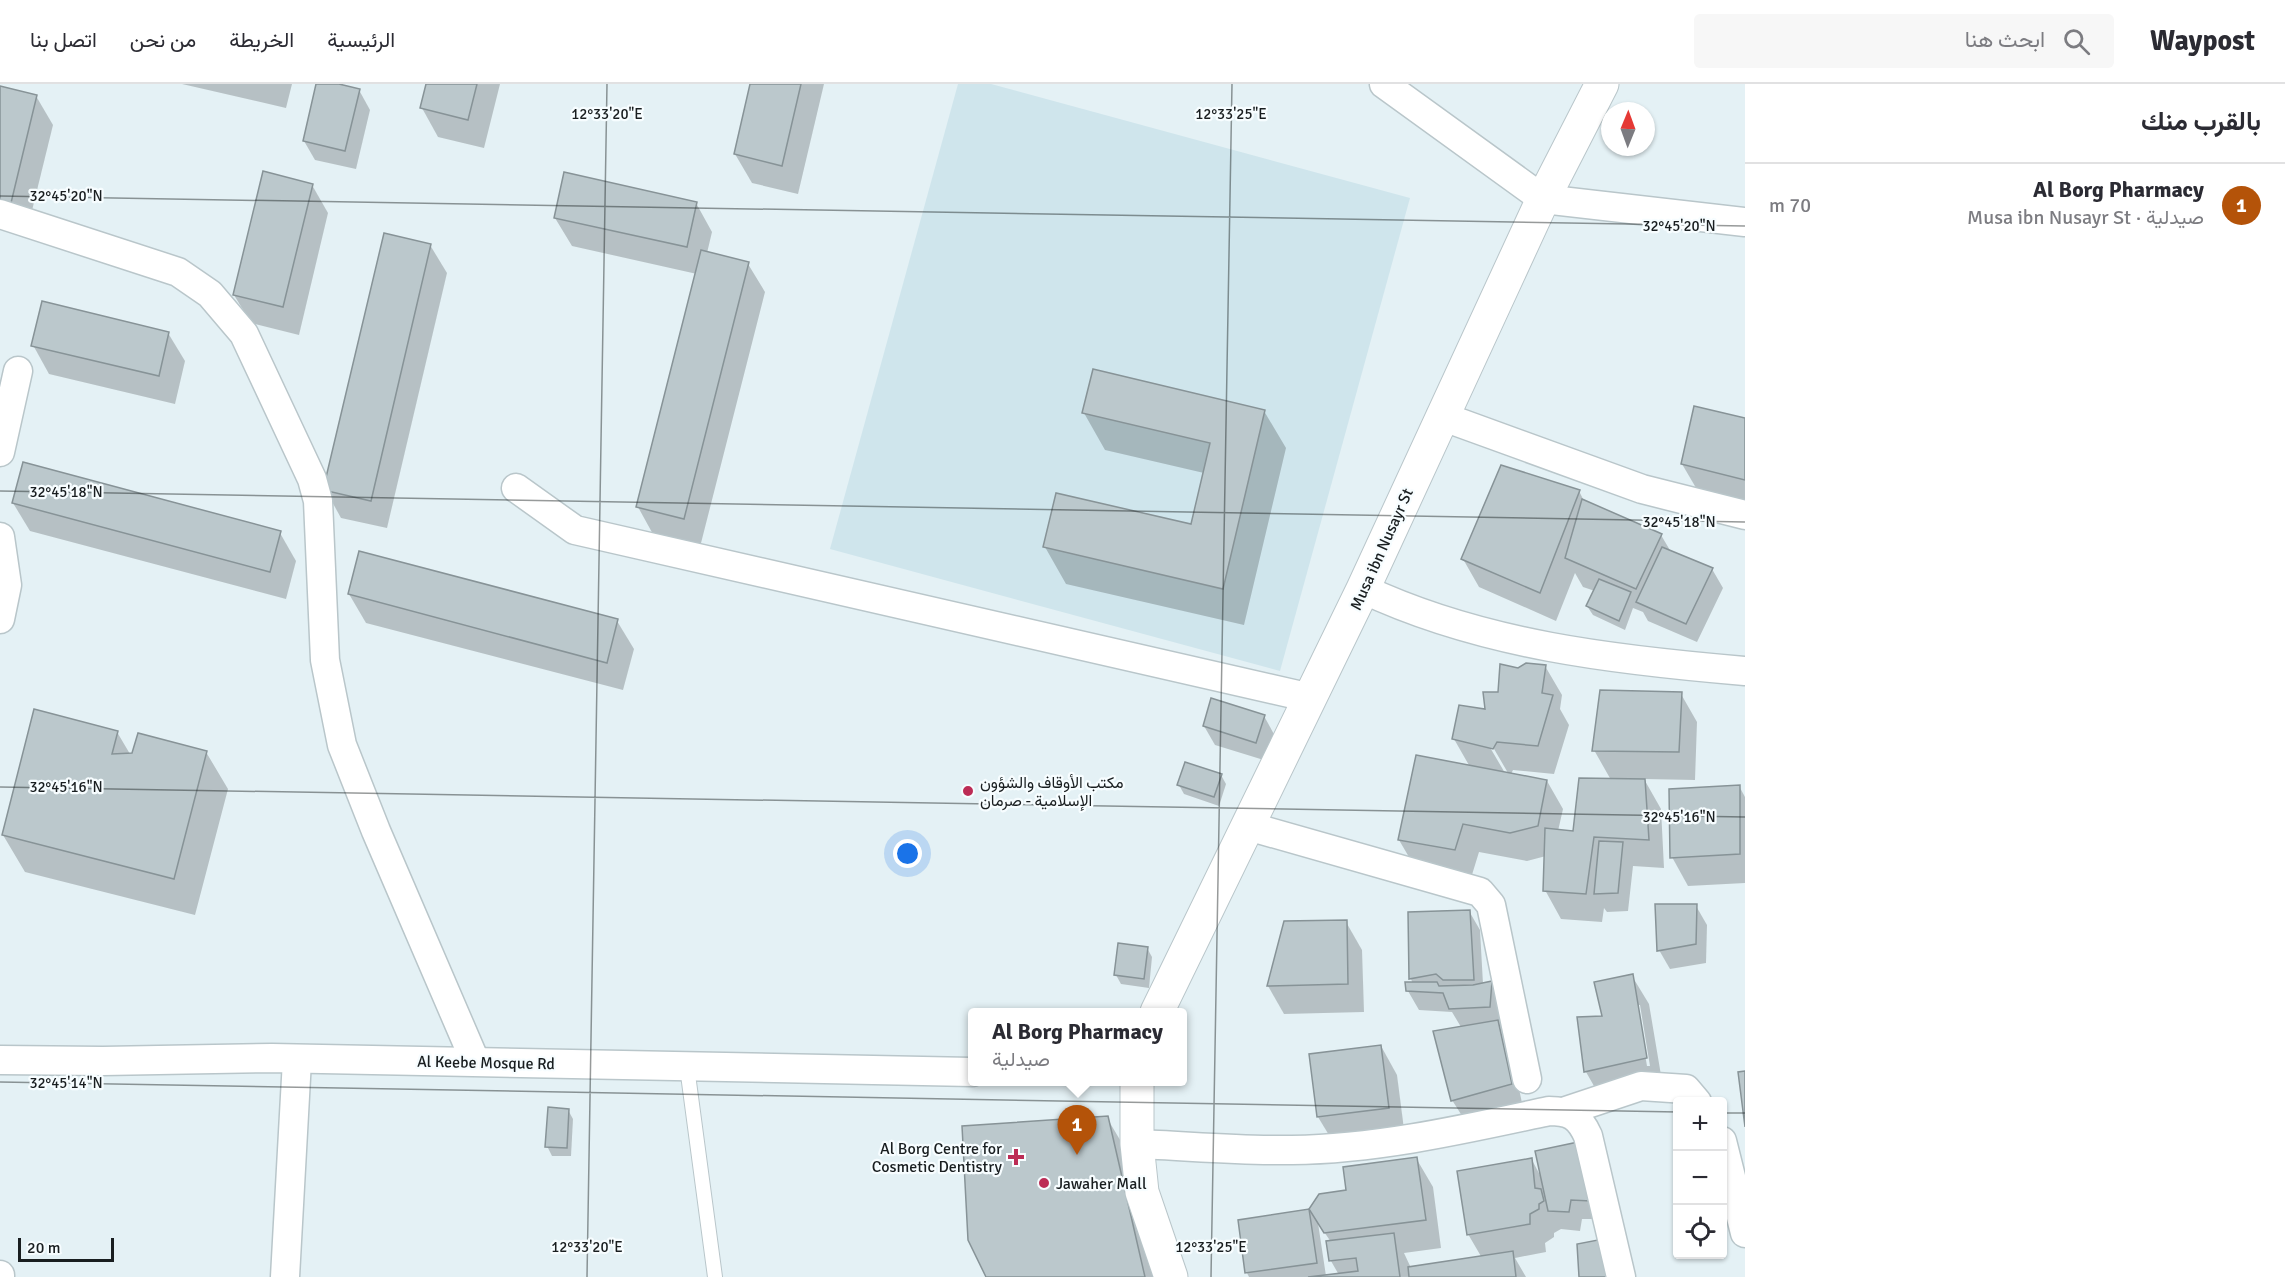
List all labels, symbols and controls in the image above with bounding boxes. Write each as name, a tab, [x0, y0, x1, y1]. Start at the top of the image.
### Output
search box	[1694, 14, 2114, 68]
text: Waypost	[2150, 24, 2255, 58]
icon: search	[2060, 25, 2093, 58]
text: ابحث هنا	[1965, 26, 2045, 53]
text: اتصل بنا	[30, 27, 97, 53]
text: من نحن	[130, 27, 196, 53]
text: الخريطة	[229, 27, 294, 53]
text: الرئيسية	[327, 27, 395, 53]
north arrow	[1601, 102, 1655, 156]
text: 12°33'20"E	[571, 105, 643, 123]
text: 12°33'25"E	[1195, 105, 1267, 123]
text: بالقرب منك	[2141, 106, 2261, 138]
text: Al Borg Pharmacy	[2033, 176, 2204, 203]
text: 32°45'20"N	[29, 187, 103, 205]
text: 70 m	[1769, 193, 1811, 218]
text: 1	[2236, 193, 2247, 218]
text: صيدلية · Musa ibn Nusayr St	[1967, 205, 2204, 230]
text: 32°45'20"N	[1642, 217, 1716, 235]
text: 32°45'18"N	[29, 483, 103, 501]
street label: Musa ibn Nusayr St	[1346, 485, 1418, 613]
text: 32°45'18"N	[1642, 513, 1716, 531]
place label: مكتب الأوقاف والشؤون الإسلامية - صرمان	[980, 773, 1124, 811]
text: 32°45'16"N	[29, 778, 103, 796]
marker: مكتب الأوقاف والشؤون الإسلامية - صرمان	[961, 784, 975, 798]
text: 32°45'16"N	[1642, 808, 1716, 826]
your location	[893, 839, 922, 868]
popup	[968, 1008, 1187, 1086]
text: Al Borg Pharmacy	[992, 1018, 1163, 1045]
text: صيدلية	[992, 1047, 1050, 1072]
street label: Al Keebe Mosque Rd	[417, 1052, 555, 1074]
text: 32°45'14"N	[29, 1074, 103, 1092]
map controls	[1673, 1097, 1727, 1259]
button: +	[1673, 1097, 1727, 1151]
pin: 1	[1058, 1106, 1096, 1155]
place label: Al Borg Centre for Cosmetic Dentistry	[872, 1139, 1003, 1177]
marker: Al Borg Centre for Cosmetic Dentistry	[1007, 1148, 1025, 1166]
button: −	[1673, 1151, 1727, 1205]
place label: Jawaher Mall	[1056, 1174, 1147, 1194]
marker: Jawaher Mall	[1037, 1176, 1051, 1190]
button: locate	[1673, 1205, 1727, 1259]
scale bar	[18, 1235, 114, 1262]
text: 20 m	[27, 1238, 61, 1258]
text: 12°33'20"E	[551, 1238, 623, 1256]
text: 12°33'25"E	[1175, 1238, 1247, 1256]

